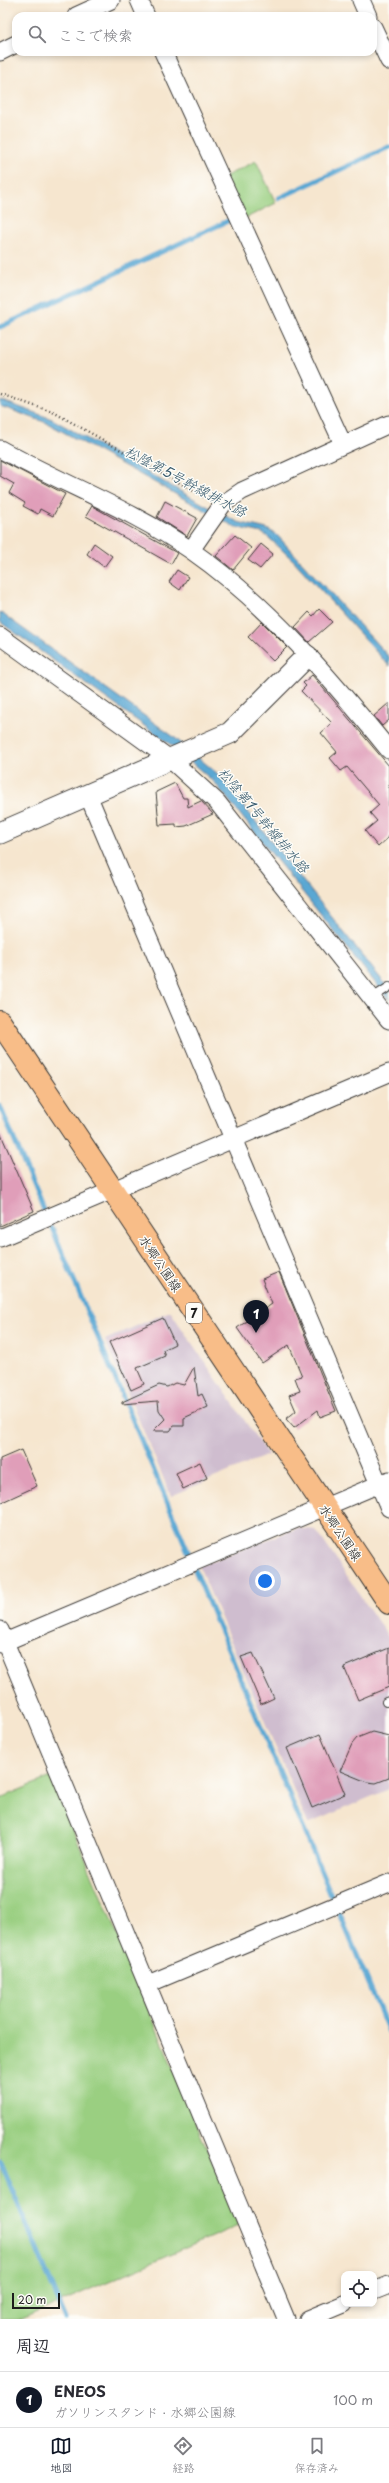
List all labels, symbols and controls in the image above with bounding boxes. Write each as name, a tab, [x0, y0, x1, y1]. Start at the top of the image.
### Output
search box	[12, 12, 377, 56]
icon: search	[26, 23, 48, 45]
text: ここで検索	[58, 23, 133, 46]
water label: 松陰第5号幹線排水路	[121, 440, 251, 522]
water label: 松陰第1号幹線排水路	[213, 763, 315, 878]
street label: 水郷公園線	[135, 1231, 188, 1296]
pin: 1	[243, 1300, 269, 1333]
road number: 7	[186, 1303, 202, 1323]
street label: 水郷公園線	[315, 1500, 368, 1565]
your location	[255, 1571, 275, 1591]
map controls	[341, 2271, 377, 2307]
button: locate	[341, 2271, 377, 2307]
scale bar	[12, 2291, 60, 2310]
text: 20 m	[18, 2291, 46, 2308]
text: 周辺	[16, 2332, 50, 2358]
text: ENEOS	[54, 2379, 106, 2402]
text: 1	[26, 2390, 32, 2409]
text: 100 m	[333, 2390, 373, 2409]
text: ガソリンスタンド · 水郷公園線	[54, 2402, 235, 2421]
tab: 地図	[50, 2435, 72, 2476]
tab: 経路	[172, 2435, 194, 2476]
tab: 保存済み	[295, 2435, 339, 2476]

